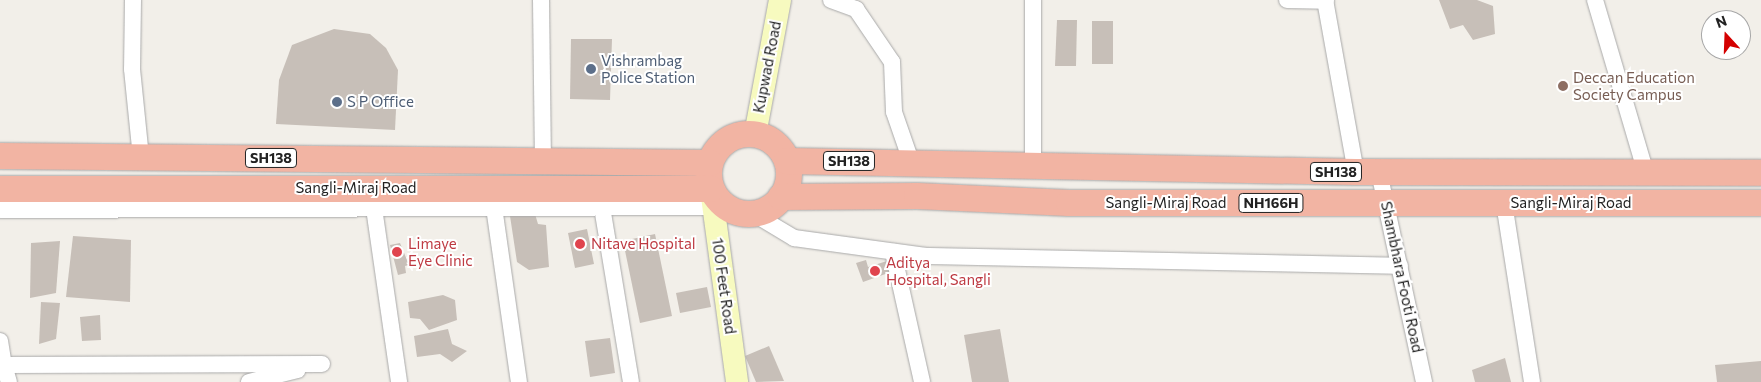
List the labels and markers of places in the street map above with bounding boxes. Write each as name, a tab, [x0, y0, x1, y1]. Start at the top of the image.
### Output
place label: Vishrambag Police Station	[601, 51, 695, 86]
marker: Vishrambag Police Station	[585, 63, 597, 75]
place label: Deccan Education Society Campus	[1573, 68, 1695, 103]
marker: Deccan Education Society Campus	[1557, 80, 1569, 92]
place label: S P Office	[347, 93, 414, 111]
marker: S P Office	[331, 96, 343, 108]
place label: Limaye Eye Clinic	[408, 234, 473, 269]
place label: Nitave Hospital	[591, 235, 696, 253]
marker: Nitave Hospital	[573, 237, 587, 251]
marker: Limaye Eye Clinic	[390, 245, 404, 259]
place label: Aditya Hospital, Sangli	[886, 253, 991, 288]
marker: Aditya Hospital, Sangli	[868, 264, 882, 278]

